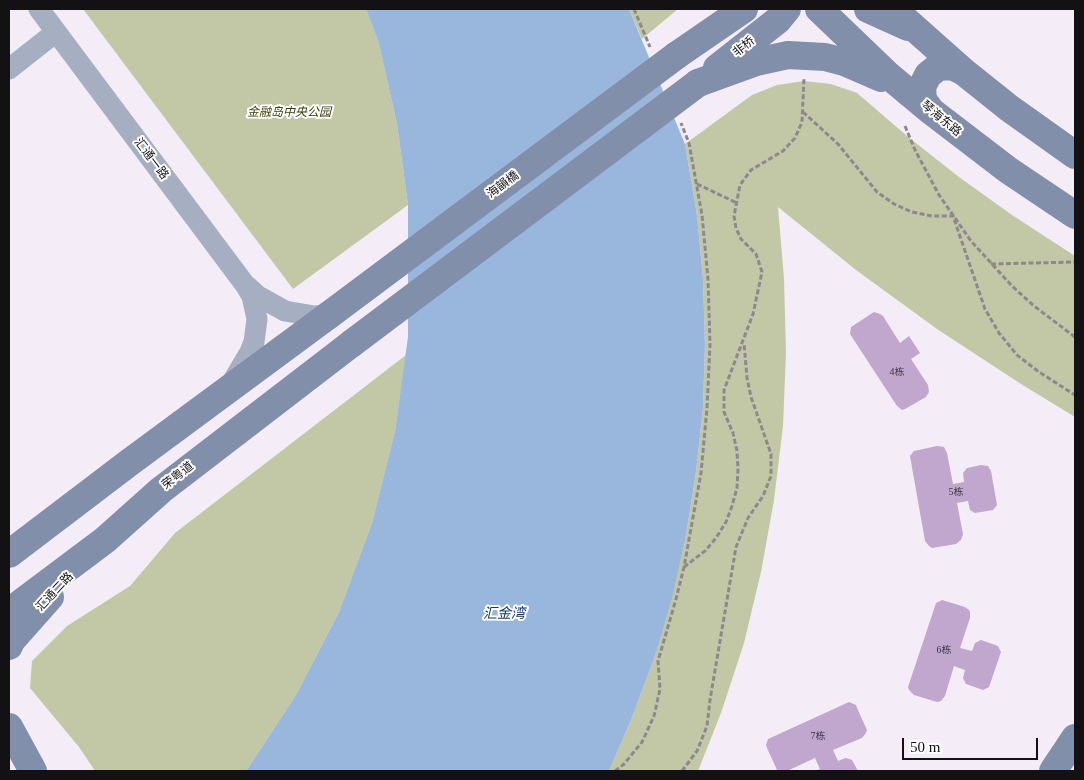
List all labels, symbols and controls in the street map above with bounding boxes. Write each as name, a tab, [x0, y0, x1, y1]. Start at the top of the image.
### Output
street label: 非桥	[730, 34, 758, 60]
street label: 琴海东路	[918, 98, 964, 140]
park label: 金融岛中央公园	[247, 106, 331, 120]
street label: 汇通一路	[131, 135, 171, 183]
street label: 海韻橋	[484, 168, 522, 202]
house number: 4栋	[890, 366, 904, 378]
street label: 荣粤道	[159, 459, 197, 493]
house number: 5栋	[949, 486, 963, 498]
street label: 汇通二路	[33, 570, 77, 614]
water label: 汇金湾	[483, 606, 525, 622]
house number: 6栋	[937, 644, 951, 656]
scale bar	[904, 728, 1040, 760]
house number: 7栋	[811, 730, 825, 742]
text: 50 m	[910, 739, 940, 755]

